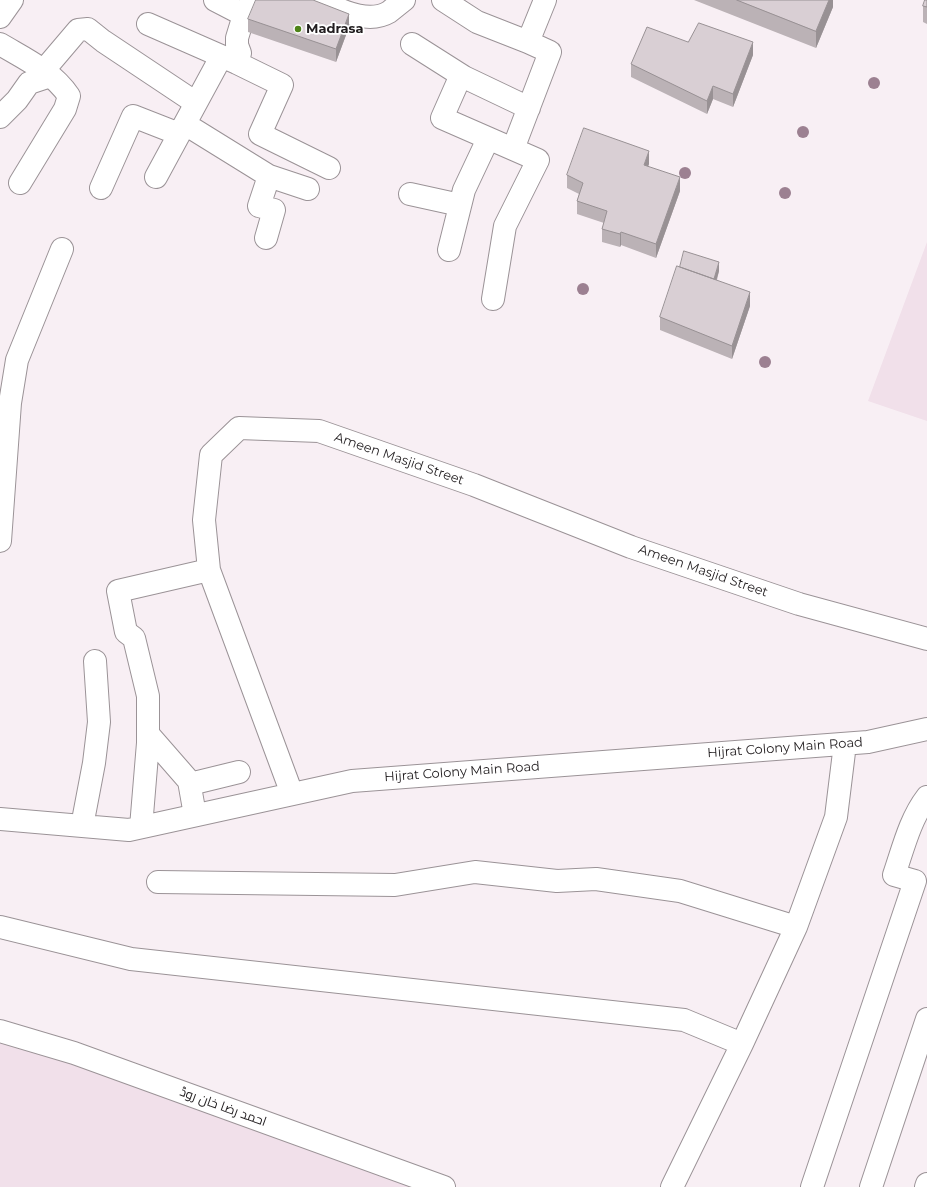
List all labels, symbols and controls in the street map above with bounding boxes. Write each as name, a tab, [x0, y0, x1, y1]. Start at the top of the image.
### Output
place label: Madrasa	[306, 21, 364, 37]
marker: Madrasa	[293, 24, 303, 34]
street label: Ameen Masjid Street	[332, 429, 466, 489]
street label: Ameen Masjid Street	[636, 541, 770, 601]
street label: Hijrat Colony Main Road	[707, 735, 863, 761]
street label: Hijrat Colony Main Road	[384, 759, 540, 785]
street label: احمد رضا خان روڈ	[178, 1084, 268, 1130]

